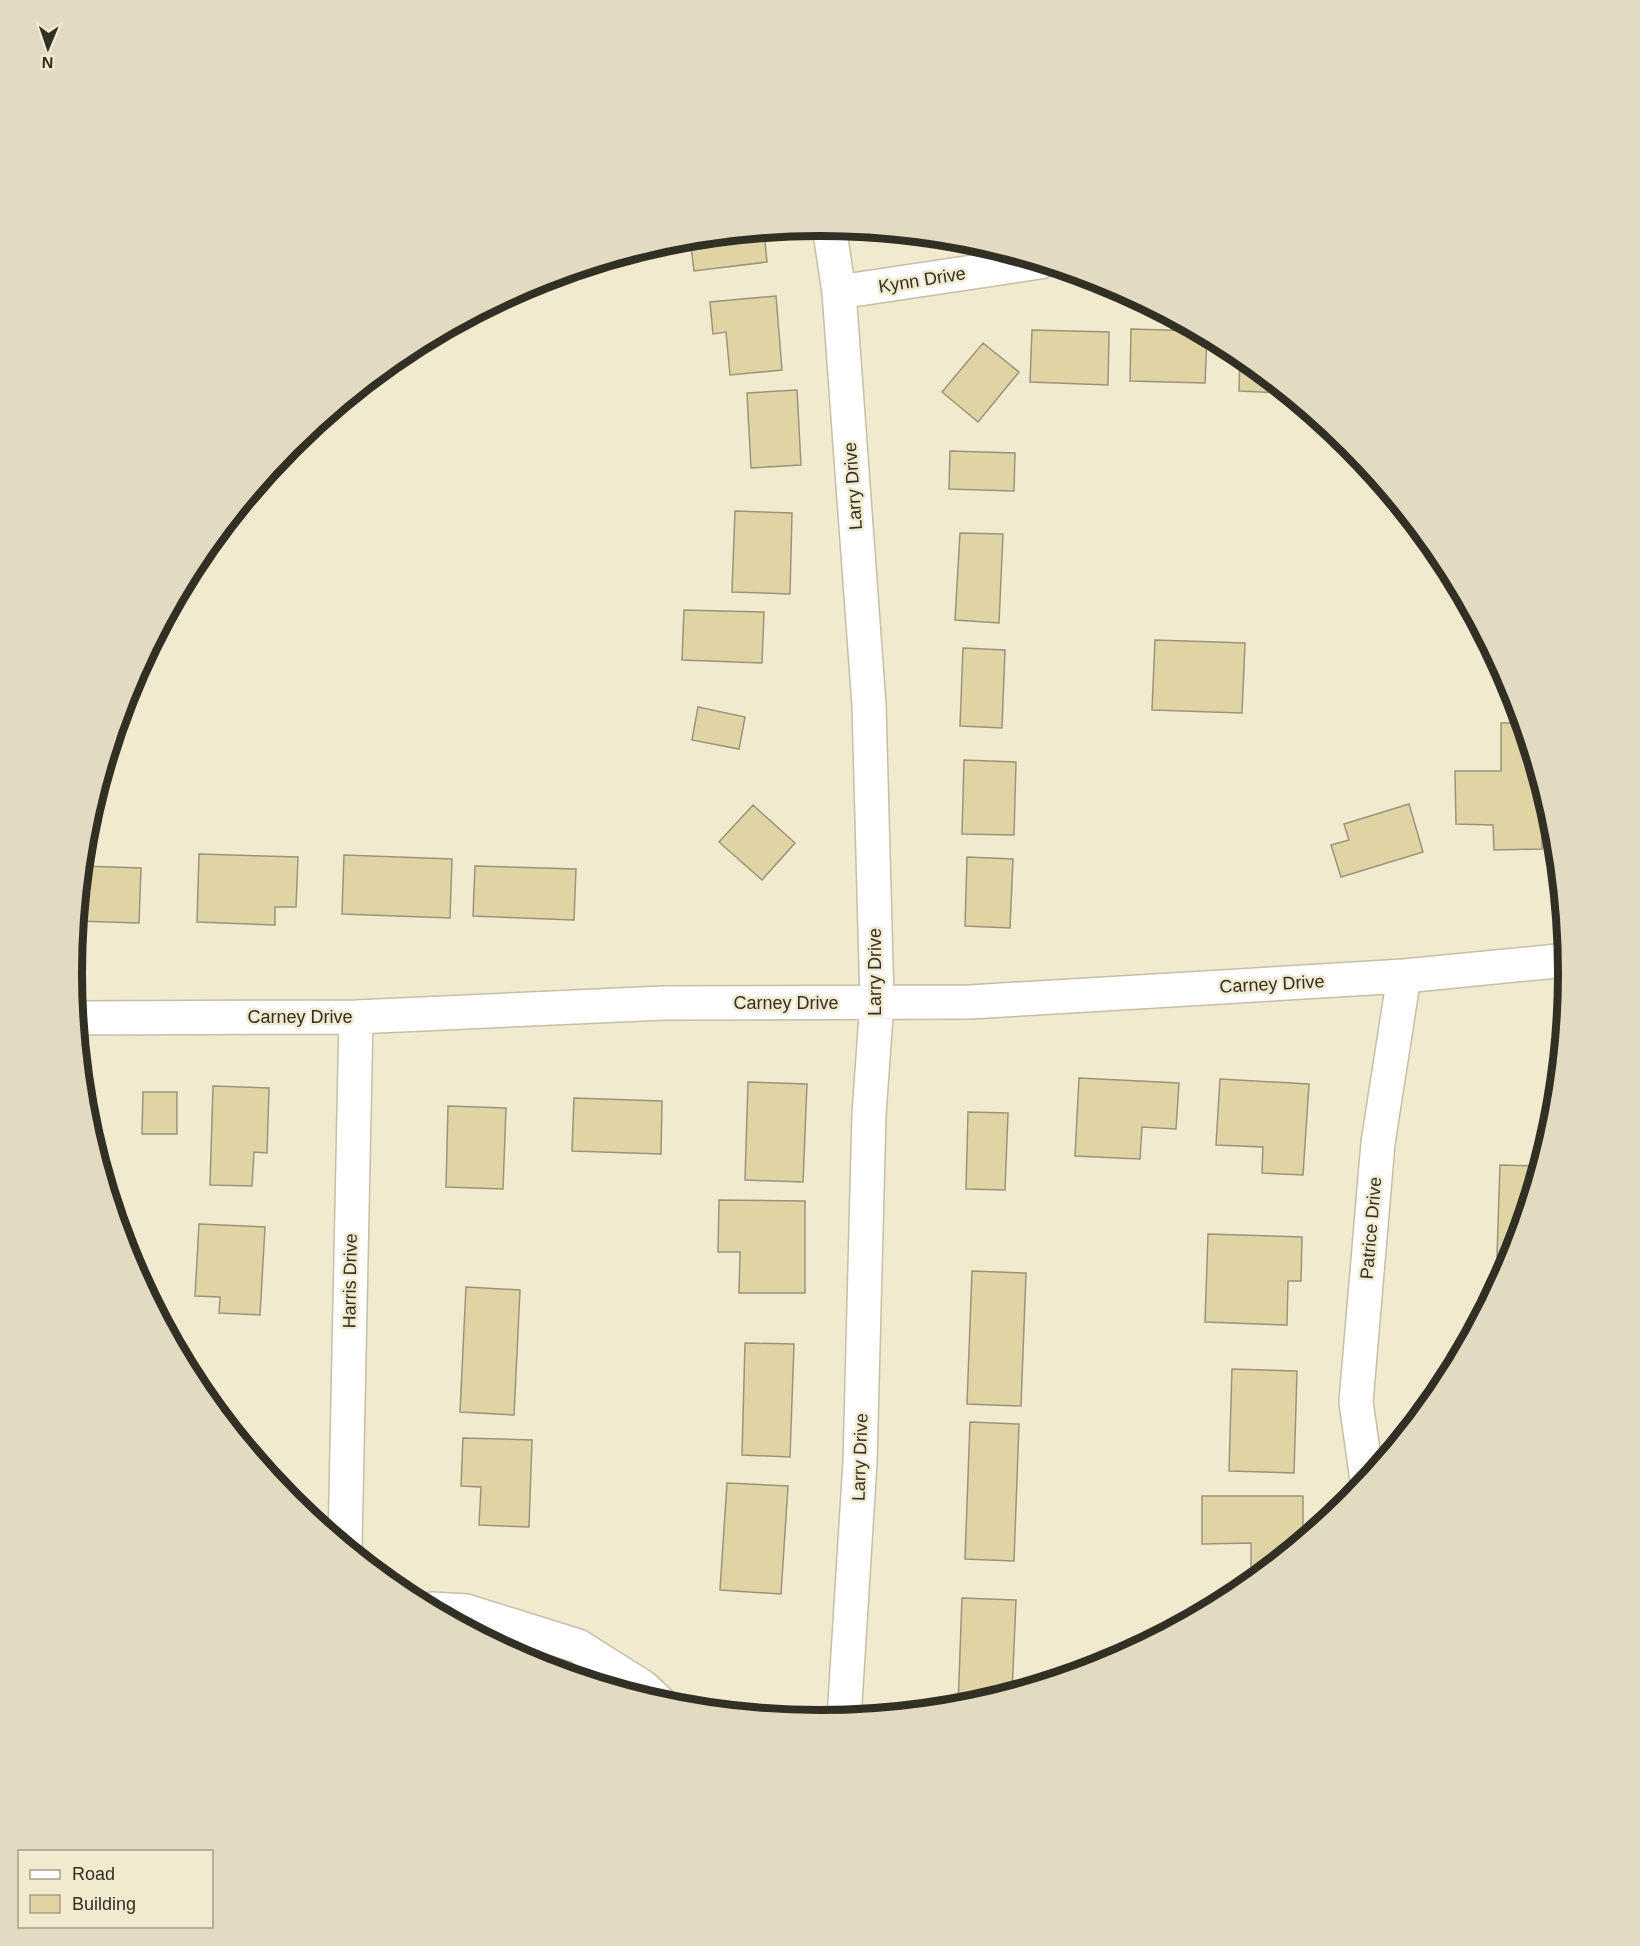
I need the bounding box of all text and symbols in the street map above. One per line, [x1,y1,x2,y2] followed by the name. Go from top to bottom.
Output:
[18,18,78,78] north arrow
[41,54,54,71] text: N
[877,263,967,297] street label: Kynn Drive
[840,441,866,531] street label: Larry Drive
[865,928,885,1016] street label: Larry Drive
[1219,971,1325,997] street label: Carney Drive
[733,993,839,1013] street label: Carney Drive
[247,1007,353,1027] street label: Carney Drive
[1357,1176,1385,1280] street label: Patrice Drive
[339,1233,361,1329] street label: Harris Drive
[848,1413,872,1501] street label: Larry Drive
[18,1850,213,1928] legend
[72,1864,115,1884] text: Road
[72,1894,136,1914] text: Building

